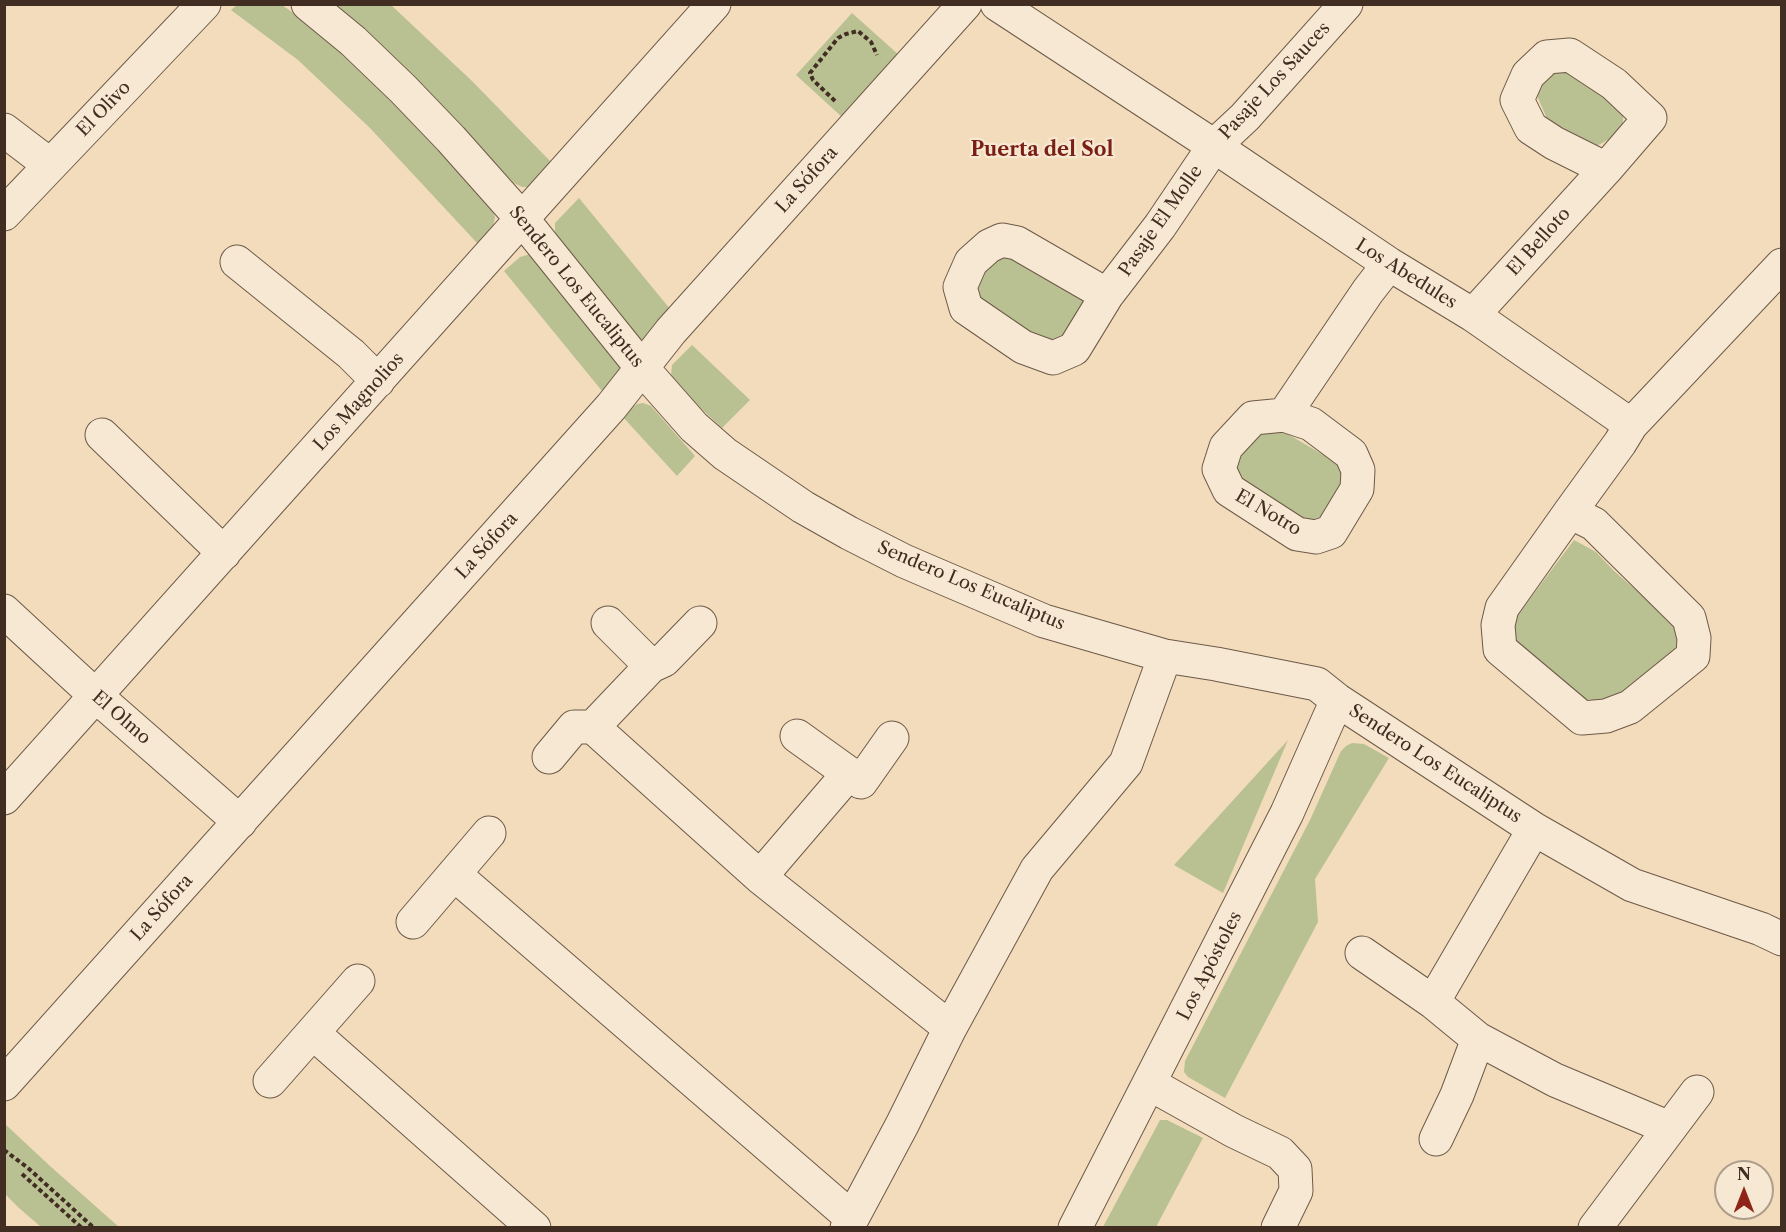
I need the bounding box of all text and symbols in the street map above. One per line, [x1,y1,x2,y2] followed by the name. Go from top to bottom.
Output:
[1215,18,1335,144] street label: Pasaje Los Sauces
[73,77,135,141] street label: El Olivo
[970,138,1114,162] district label: Puerta del Sol
[772,142,842,218] street label: La Sófora
[1115,161,1207,281] street label: Pasaje El Molle
[504,202,648,372] street label: Sendero Los Eucaliptus
[1503,203,1575,281] street label: El Belloto
[1351,234,1461,314] street label: Los Abedules
[309,349,409,455] street label: Los Magnolios
[1231,485,1305,541] street label: El Notro
[452,508,522,584] street label: La Sófora
[874,537,1068,635] street label: Sendero Los Eucaliptus
[87,687,155,749] street label: El Olmo
[1345,700,1525,828] street label: Sendero Los Eucaliptus
[127,870,197,946] street label: La Sófora
[1173,908,1247,1024] street label: Los Apóstoles
[1714,1160,1774,1220] north arrow
[1737,1164,1751,1184] text: N

